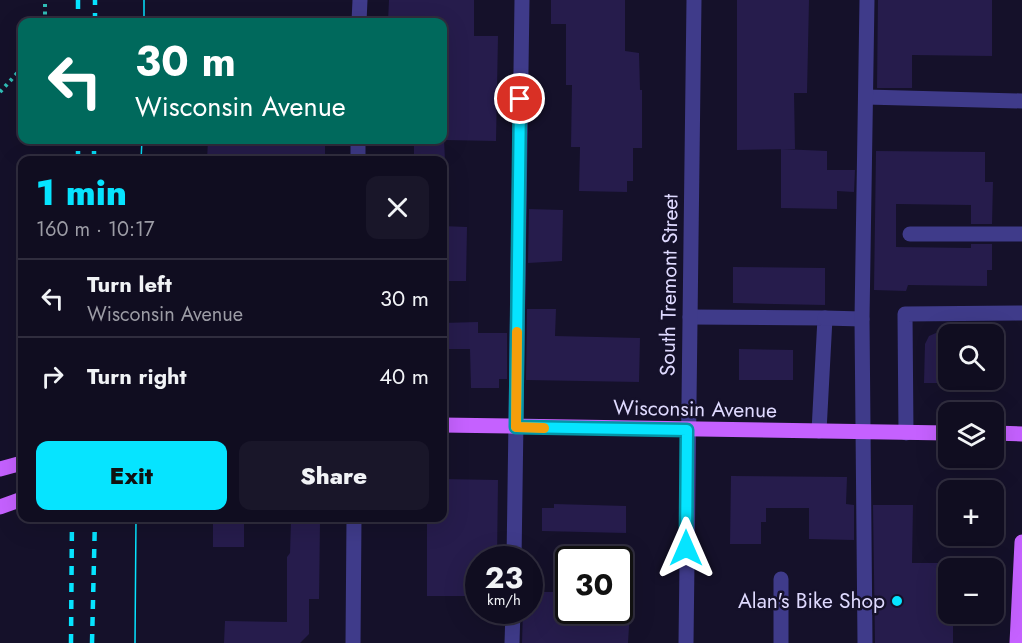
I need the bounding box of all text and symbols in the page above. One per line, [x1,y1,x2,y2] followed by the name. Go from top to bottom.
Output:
[135,31,236,92] text: 30 m
[36,42,114,120] icon: left
[494,73,545,124] pin
[503,82,536,115] icon: arrive
[135,87,346,126] text: Wisconsin Avenue
[36,166,127,218] text: 1 min
[366,176,429,239] button: close
[652,194,686,376] street label: South Tremont Street
[36,215,155,244] text: 160 m · 10:17
[87,268,172,300] text: Turn left
[36,282,69,315] icon: left
[380,282,429,314] text: 30 m
[87,300,243,329] text: Wisconsin Avenue
[938,324,1004,624] map controls
[938,324,1004,390] button: search
[36,360,69,393] icon: right
[87,360,187,392] text: Turn right
[379,360,429,392] text: 40 m
[613,393,777,425] street label: Wisconsin Avenue
[938,402,1004,468] button: layers
[36,441,227,510] button: Exit
[239,441,429,510] button: Share
[938,480,1004,546] button: +
[654,516,718,580] position arrow
[555,546,633,624] speed limit sign: 30
[485,556,523,599] text: 23
[938,558,1004,624] button: −
[738,586,885,616] place label: Alan's Bike Shop
[487,589,521,611] text: km/h
[890,594,904,608] marker: Alan's Bike Shop

